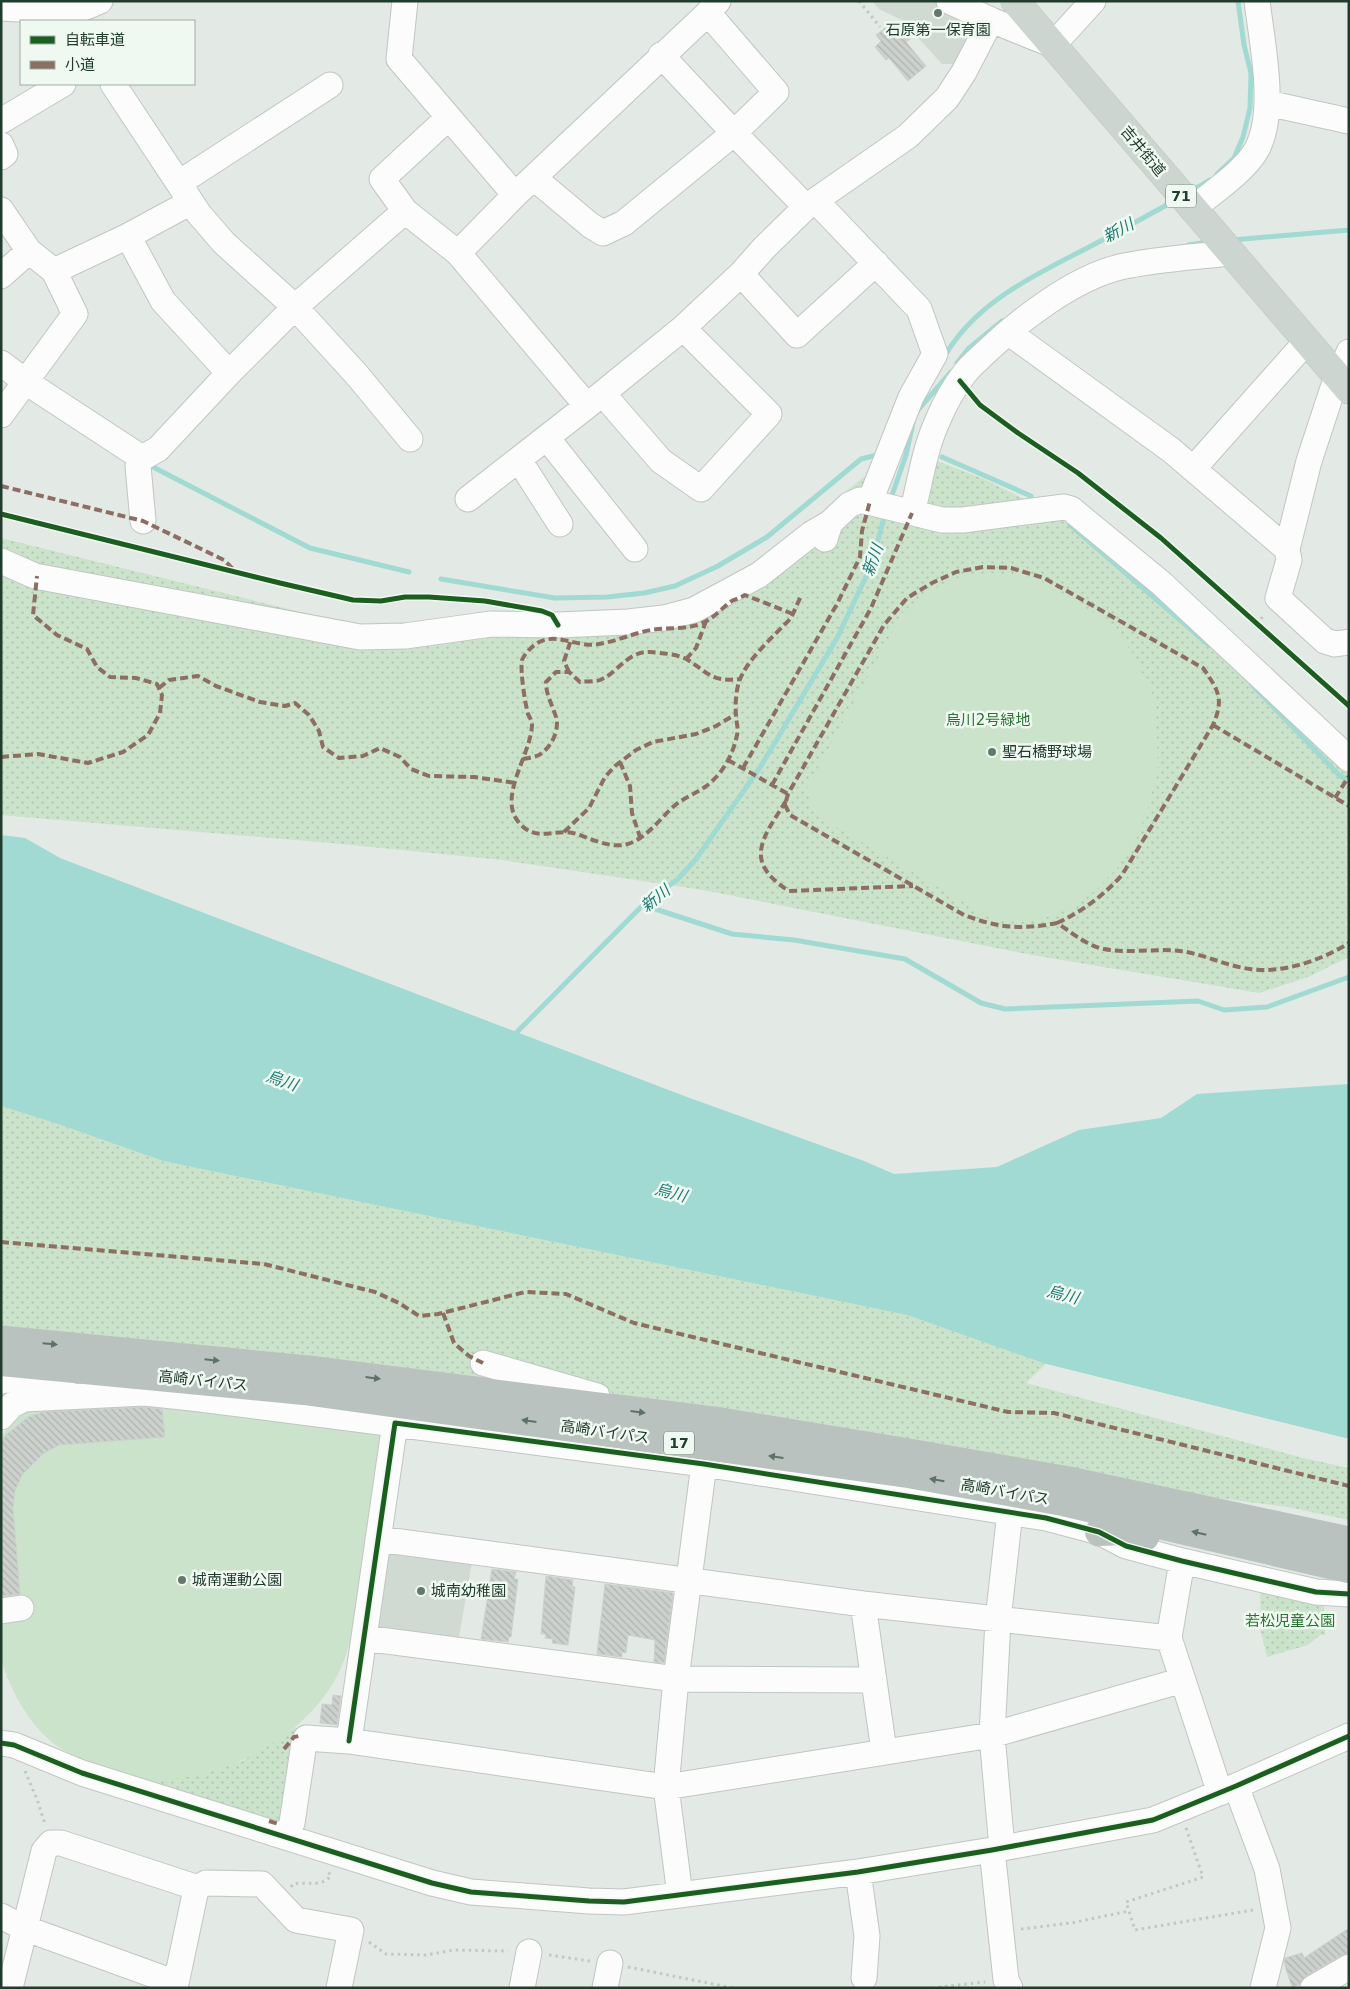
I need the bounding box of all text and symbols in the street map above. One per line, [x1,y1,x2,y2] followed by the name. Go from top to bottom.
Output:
[932,7,944,19] marker: 石原第一保育園
[20,20,195,85] legend
[885,21,991,39] place label: 石原第一保育園
[65,31,125,49] text: 自転車道
[65,56,95,74] text: 小道
[1117,122,1169,180] street label: 吉井街道
[1166,185,1196,208] road number: 71
[1100,214,1139,246] water label: 新川
[858,540,888,578] water label: 新川
[946,711,1030,729] park label: 烏川2号緑地
[1002,743,1092,761] place label: 聖石橋野球場
[986,746,998,758] marker: 聖石橋野球場
[637,880,675,916] water label: 新川
[264,1066,302,1095] water label: 烏川
[653,1179,691,1206] water label: 烏川
[1045,1281,1083,1308] water label: 烏川
[42,1340,58,1348] one-way arrow
[204,1356,220,1364] one-way arrow
[157,1367,249,1395] street label: 高崎バイパス
[365,1374,381,1382] one-way arrow
[631,1408,647,1416] one-way arrow
[521,1417,537,1425] one-way arrow
[559,1417,651,1447] street label: 高崎バイパス
[664,1432,694,1455] road number: 17
[768,1453,784,1461] one-way arrow
[929,1475,945,1483] one-way arrow
[959,1475,1051,1509] street label: 高崎バイパス
[1192,1529,1207,1537] one-way arrow
[192,1571,282,1589] place label: 城南運動公園
[176,1574,188,1586] marker: 城南運動公園
[431,1582,506,1600] place label: 城南幼稚園
[415,1585,427,1597] marker: 城南幼稚園
[1245,1612,1335,1630] park label: 若松児童公園

